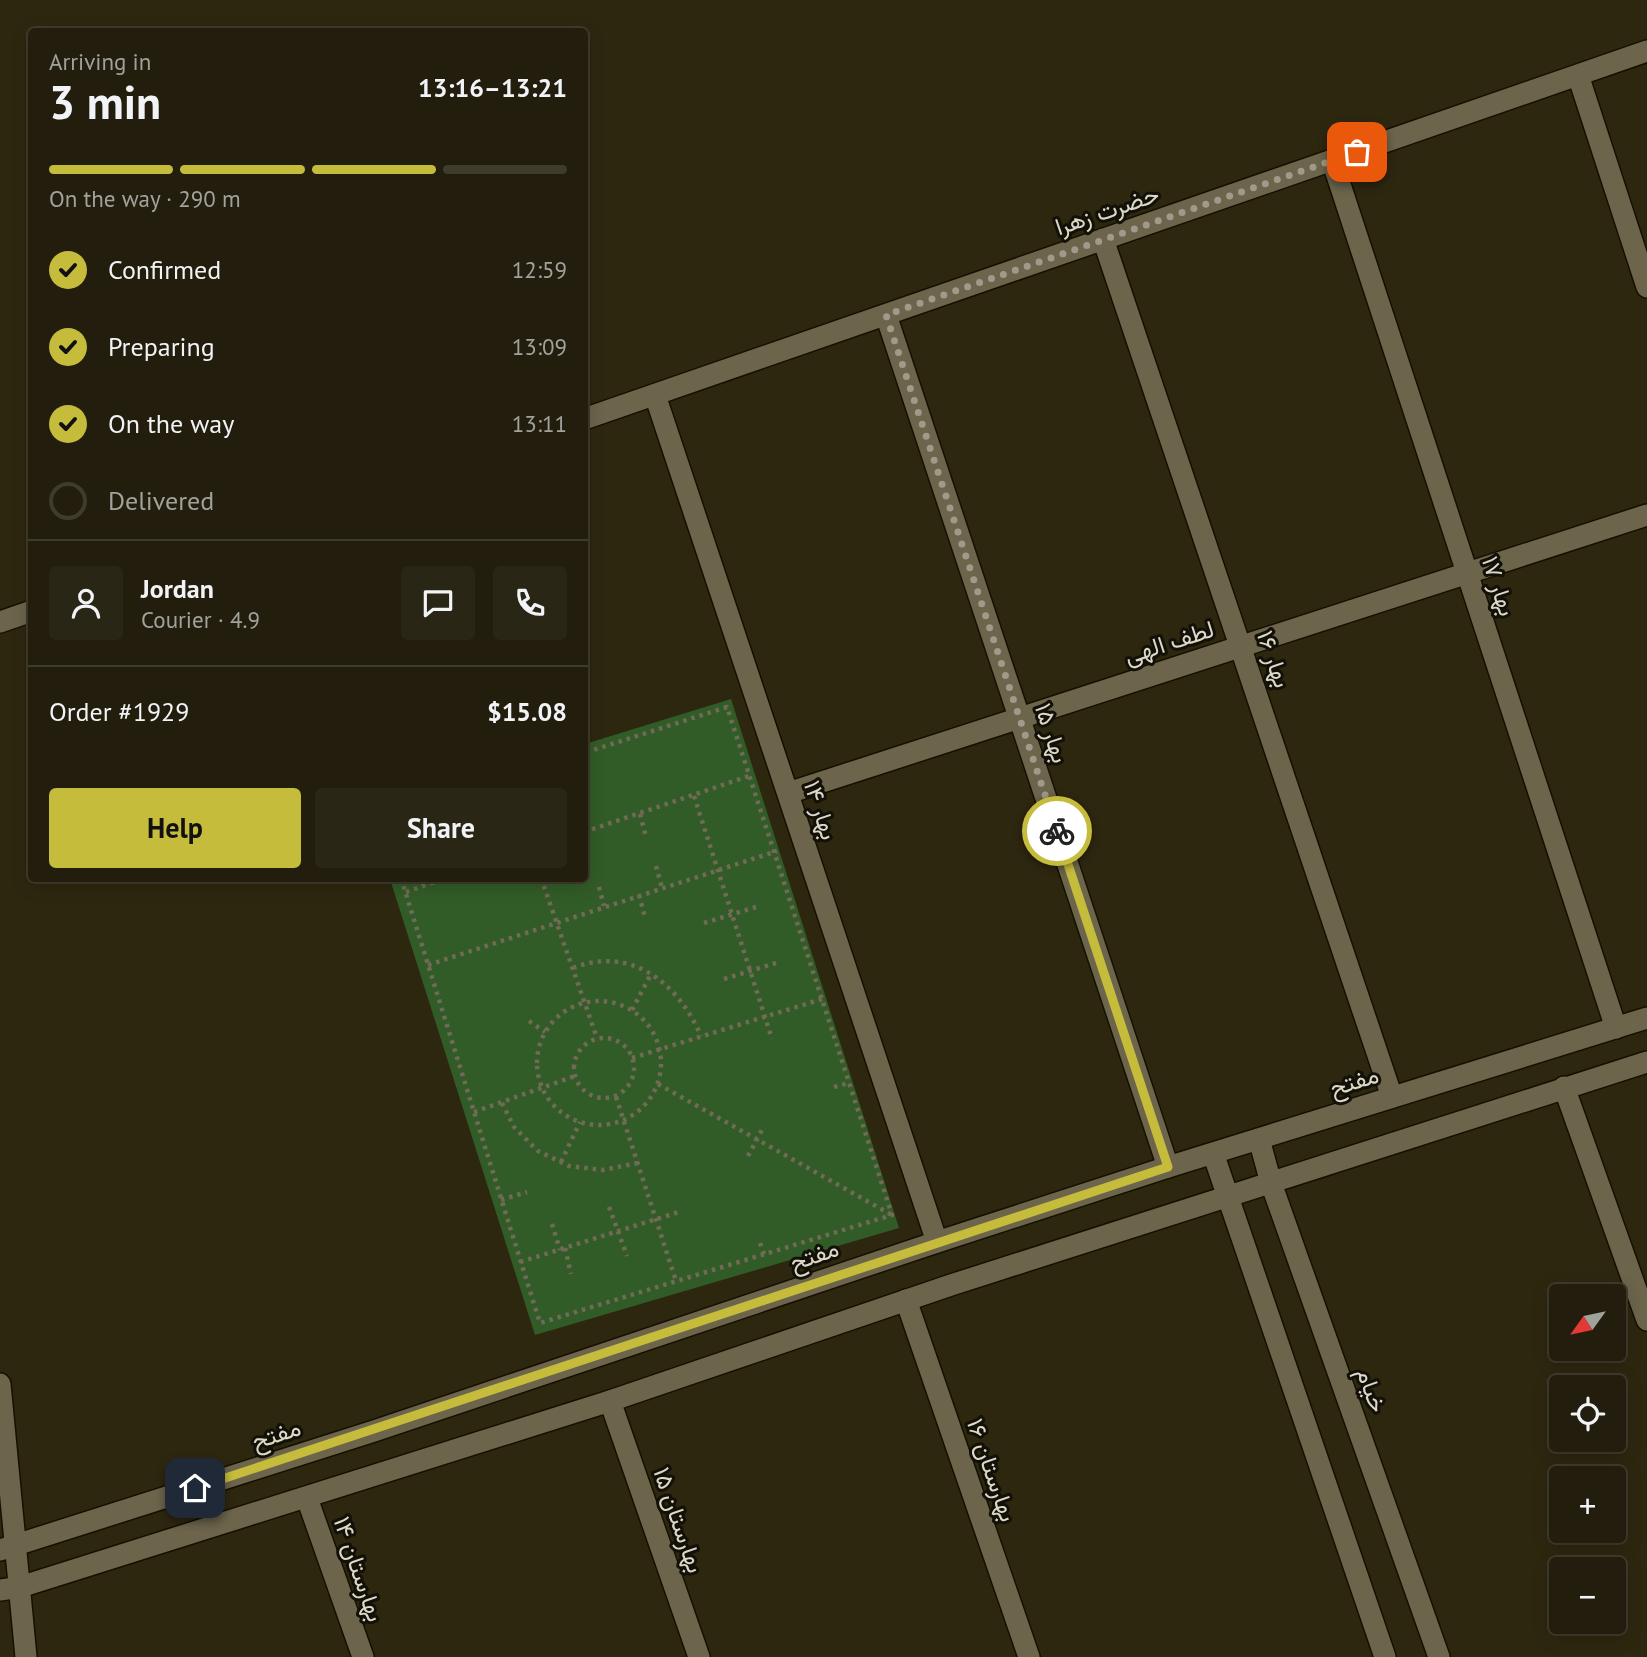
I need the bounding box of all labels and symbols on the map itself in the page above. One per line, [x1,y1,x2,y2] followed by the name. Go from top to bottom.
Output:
[1327,122,1387,182] pin
[1051,178,1163,242] street label: حضرت زهرا
[1475,552,1523,620] street label: بهار ۱۷
[1120,613,1218,671] street label: لطف الهی
[1250,626,1298,692] street label: بهار ۱۶
[1028,699,1076,767] street label: بهار ۱۵
[797,776,845,844] street label: بهار ۱۴
[1022,796,1092,866] courier
[1326,1059,1383,1105] street label: مفتح
[785,1232,843,1280] street label: مفتح
[1549,1284,1626,1362] north arrow
[1349,1363,1394,1417] street label: خیام
[248,1412,305,1458] street label: مفتح
[960,1414,1024,1526] street label: بهارستان ۱۶
[165,1458,225,1518] pin
[646,1463,712,1577] street label: بهارستان ۱۵
[327,1512,391,1626] street label: بهارستان ۱۴

